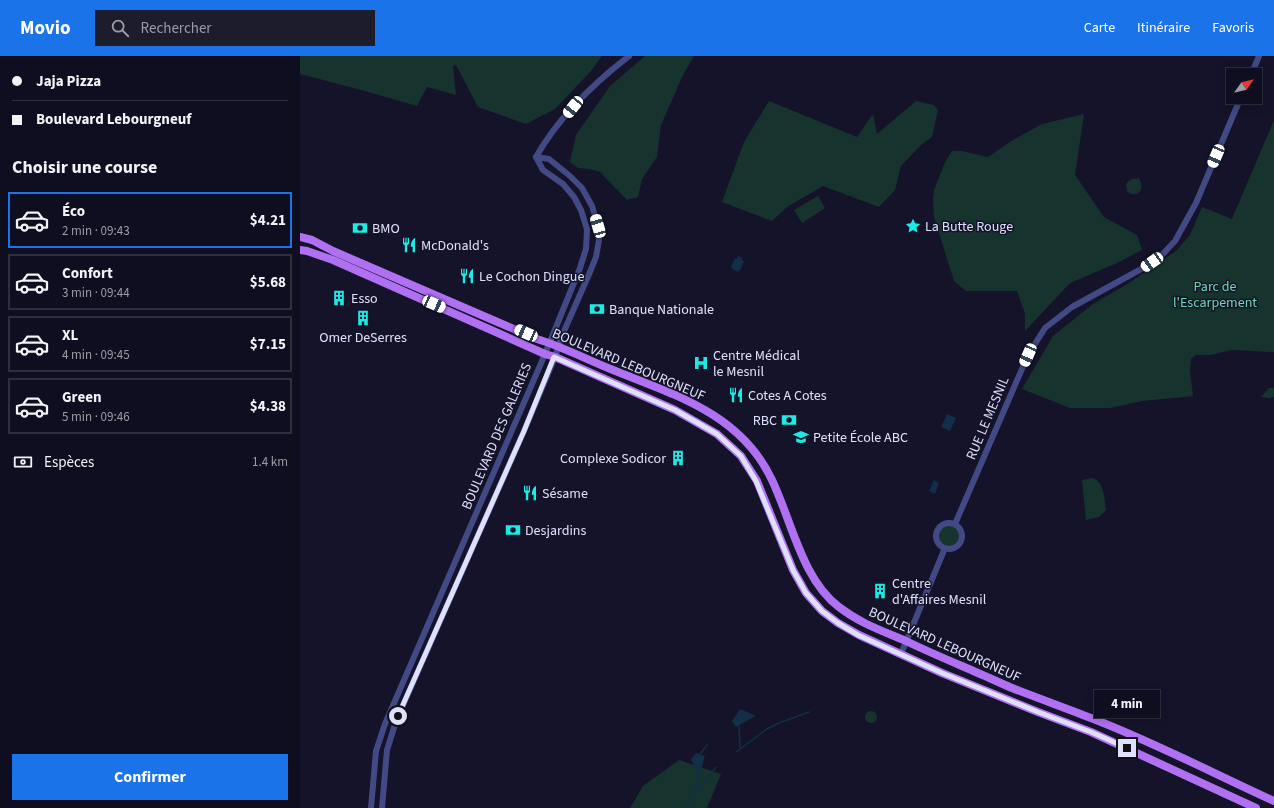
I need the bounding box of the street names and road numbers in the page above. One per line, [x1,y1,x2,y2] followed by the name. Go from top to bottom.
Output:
[549,324,708,406] street label: BOULEVARD LEBOURGNEUF
[457,360,537,513] street label: BOULEVARD DES GALERIES
[961,373,1015,463] street label: RUE LE MESNIL
[865,602,1024,688] street label: BOULEVARD LEBOURGNEUF

